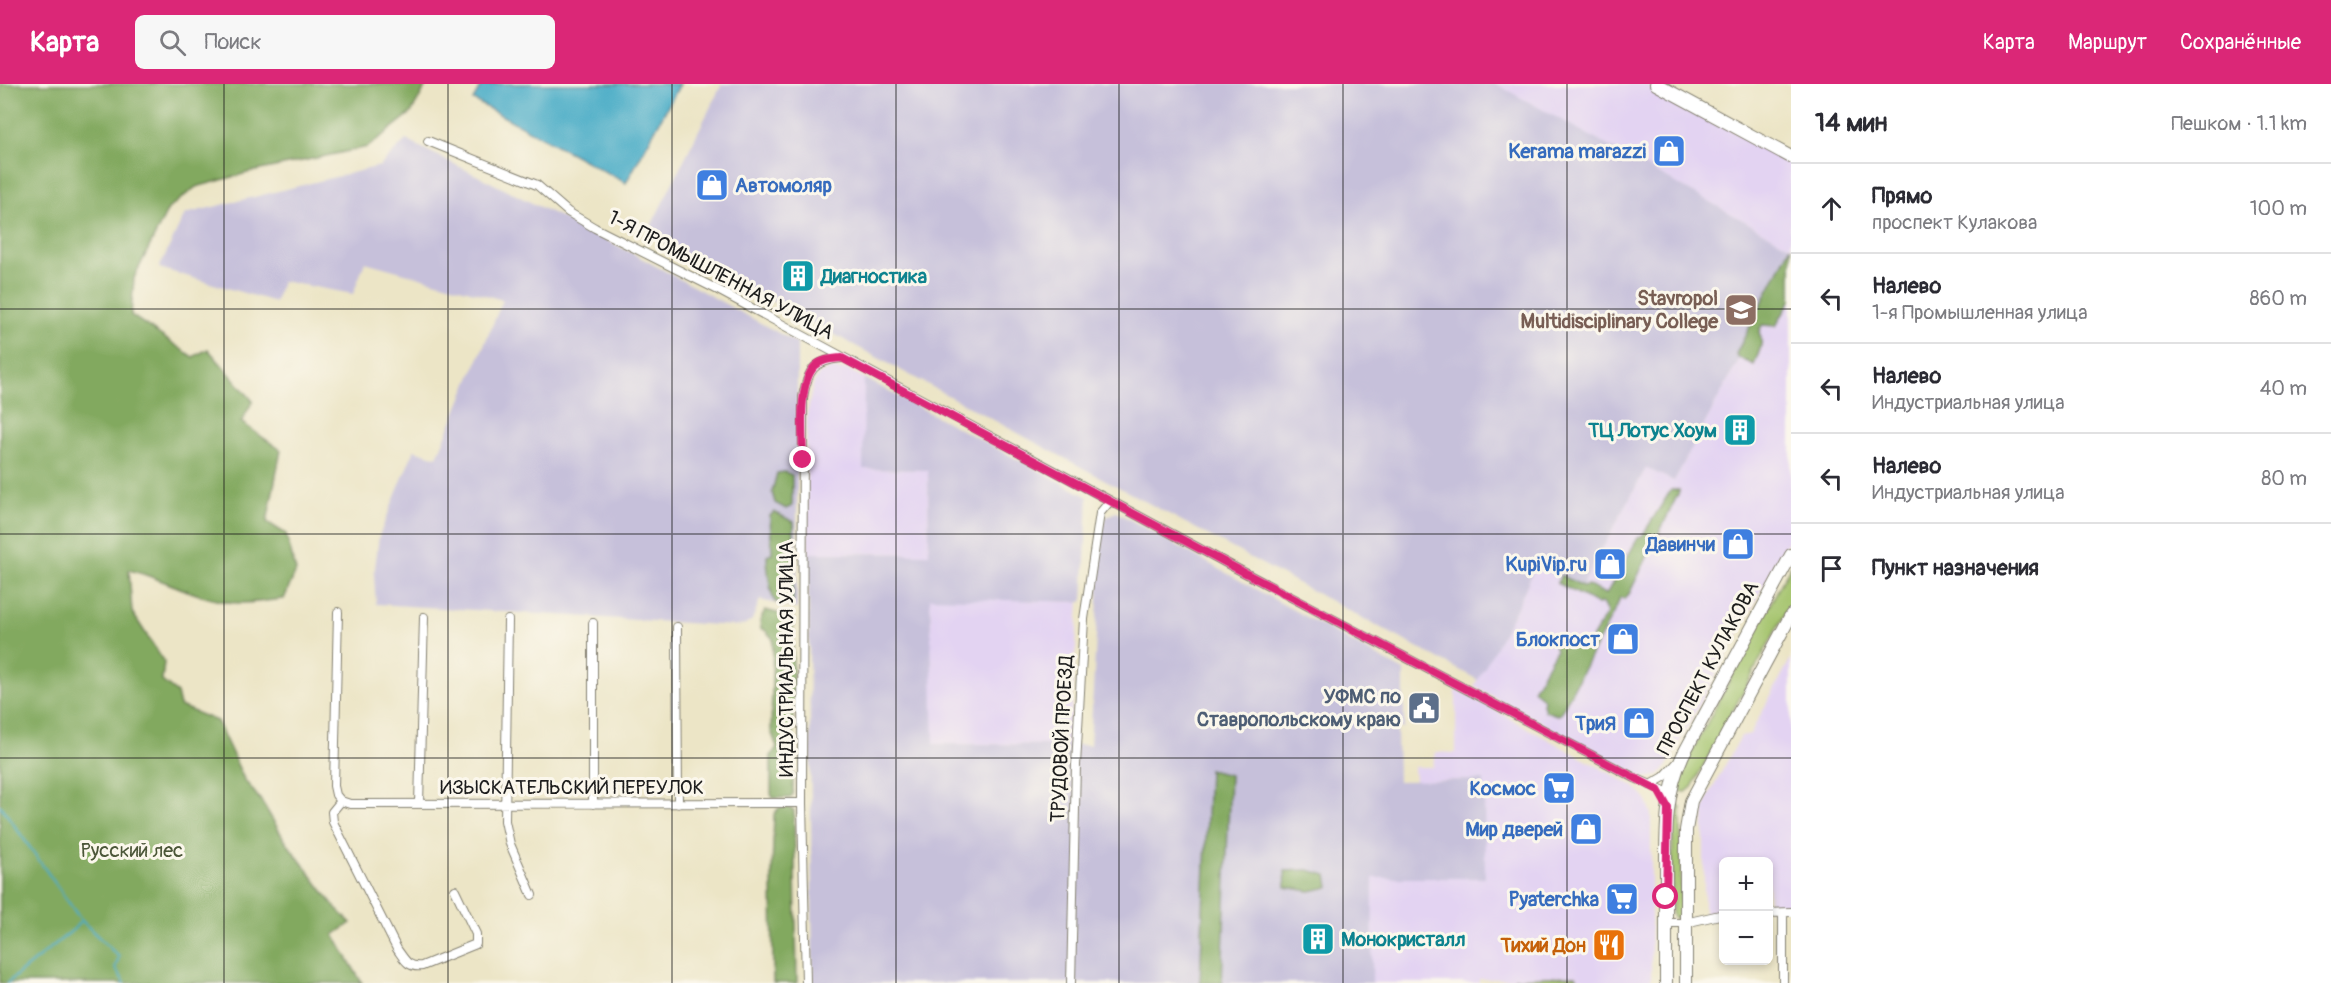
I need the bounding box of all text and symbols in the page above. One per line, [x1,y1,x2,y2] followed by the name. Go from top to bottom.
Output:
[135,15,555,69] search box
[30,25,99,60] text: Карта
[156,26,189,59] icon: search
[204,28,262,56] text: Поиск
[1983,29,2035,56] text: Карта
[2068,29,2147,56] text: Маршрут
[2180,29,2301,56] text: Сохранённые
[1815,107,1888,139] text: 14 мин
[2171,111,2307,136] text: Пешком · 1.1 km
[1651,133,1687,169] shop icon: Kerama marazzi
[1508,139,1646,164] place label: Kerama marazzi
[694,167,730,203] shop icon: Автомоляр
[735,173,832,198] place label: Автомоляр
[1872,182,1932,210] text: Прямо
[1815,192,1848,225] icon: ahead
[2250,196,2307,221] text: 100 m
[604,205,838,345] street label: 1-Я ПРОМЫШЛЕННАЯ УЛИЦА
[1872,210,2037,235] text: проспект Кулакова
[780,258,816,294] building icon: Диагностика
[820,264,927,289] place label: Диагностика
[1872,272,1941,300] text: Налево
[1815,282,1848,315] icon: left
[1521,286,1719,334] place label: Stavropol Multidisciplinary College
[2250,286,2307,311] text: 860 m
[1723,292,1759,328] school or university icon: Stavropol Multidisciplinary College
[1872,300,2088,325] text: 1-я Промышленная улица
[1872,362,1941,390] text: Налево
[1815,372,1848,405] icon: left
[2260,376,2307,401] text: 40 m
[1872,390,2064,415] text: Индустриальная улица
[1722,412,1758,448] building icon: ТЦ Лотус Хоум
[1587,418,1717,443] place label: ТЦ Лотус Хоум
[789,446,815,472] route end
[1872,452,1941,480] text: Налево
[1815,462,1848,495] icon: left
[2261,466,2307,491] text: 80 m
[1872,480,2064,505] text: Индустриальная улица
[1720,526,1756,562] shop icon: Давинчи
[1645,532,1715,557] place label: Давинчи
[774,541,799,777] street label: ИНДУСТРИАЛЬНАЯ УЛИЦА
[1592,546,1628,582] shop icon: KupiVip.ru
[1505,552,1587,577] place label: KupiVip.ru
[1815,552,1848,585] icon: arrive
[1872,554,2039,582] text: Пункт назначения
[1652,577,1764,759] street label: ПРОСПЕКТ КУЛАКОВА
[1605,621,1641,657] shop icon: Блокпост
[1516,627,1601,652] place label: Блокпост
[1045,654,1079,823] street label: ТРУДОВОЙ ПРОЕЗД
[1197,684,1401,732] place label: УФМС по Ставропольскому краю
[1406,690,1442,726] public building icon: УФМС по Ставропольскому краю
[1621,705,1657,741] shop icon: ТриЯ
[1574,711,1616,736] place label: ТриЯ
[1541,770,1577,806] supermarket icon: Космос
[440,775,704,800] street label: ИЗЫСКАТЕЛЬСКИЙ ПЕРЕУЛОК
[1470,776,1536,801] place label: Космос
[1568,811,1604,847] shop icon: Мир дверей
[1465,817,1563,842] place label: Мир дверей
[81,838,183,863] park label: Русский лес
[1719,857,1773,965] map controls
[1719,857,1773,911] button: +
[1604,881,1640,917] supermarket icon: Pyaterchka
[1652,883,1678,909] route start
[1508,887,1599,912] place label: Pyaterchka
[1719,911,1773,965] button: −
[1300,921,1336,957] building icon: Монокристалл
[1341,927,1466,952] place label: Монокристалл
[1591,927,1627,963] restaurant icon: Тихий Дон
[1499,933,1586,958] place label: Тихий Дон

